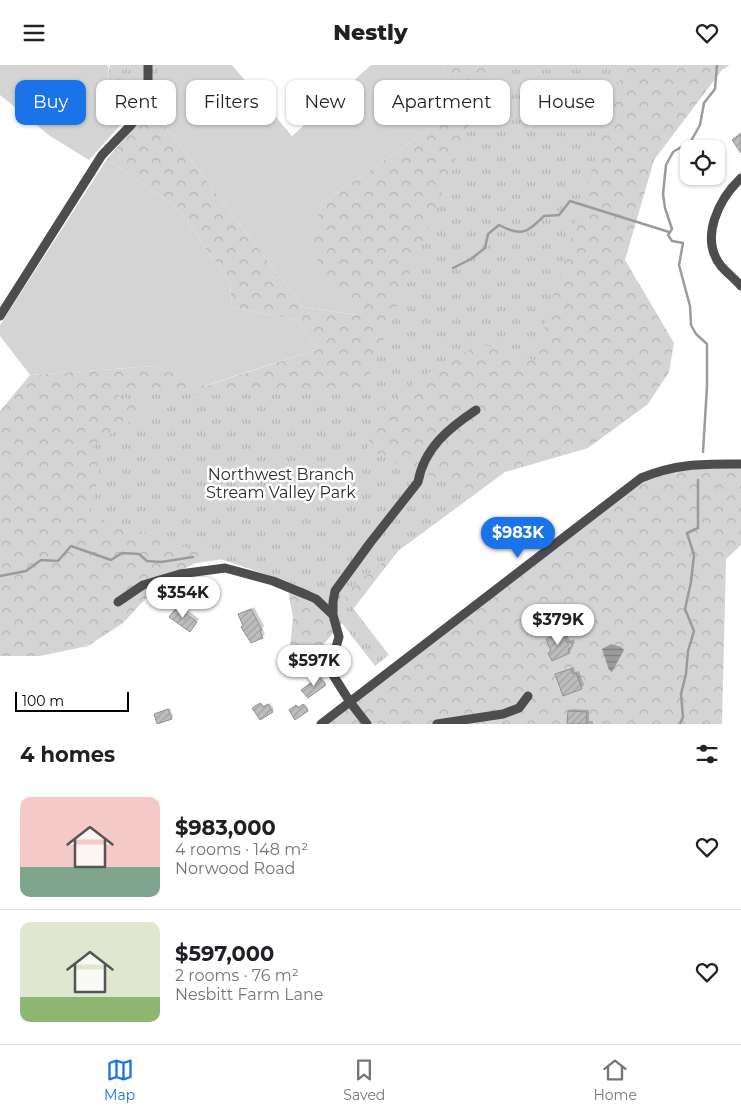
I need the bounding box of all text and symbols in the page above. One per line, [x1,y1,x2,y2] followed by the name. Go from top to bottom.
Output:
[20,19,48,47] icon: menu
[333,19,408,46] text: Nestly
[693,19,721,47] icon: heart
[15,80,86,125] chip: Buy
[96,80,176,125] chip: Rent
[186,80,276,125] chip: Filters
[286,80,364,125] chip: New
[374,80,510,125] chip: Apartment
[520,80,613,125] chip: House
[680,140,725,185] map controls
[680,140,725,185] button: locate
[206,465,356,502] park label: Northwest Branch Stream Valley Park
[483,517,553,559] pin: $983K
[492,523,544,542] text: $983K
[148,577,218,619] pin: $354K
[157,583,209,602] text: $354K
[523,603,593,646] pin: $379K
[532,610,584,629] text: $379K
[279,645,349,687] pin: $597K
[288,651,340,670] text: $597K
[15,689,129,712] scale bar
[22,692,64,710] text: 100 m
[693,740,721,768] icon: filters
[20,742,115,767] text: 4 homes
[175,815,276,840] text: $983,000
[60,817,120,877] icon: home
[693,833,721,861] icon: heart
[175,840,308,859] text: 4 rooms · 148 m²
[175,859,295,878] text: Norwood Road
[175,941,274,966] text: $597,000
[60,942,120,1002] icon: home
[693,958,721,986] icon: heart
[175,966,299,985] text: 2 rooms · 76 m²
[175,985,324,1004] text: Nesbitt Farm Lane
[104,1056,135,1104] tab: Map
[343,1056,385,1104] tab: Saved
[593,1056,637,1104] tab: Home

